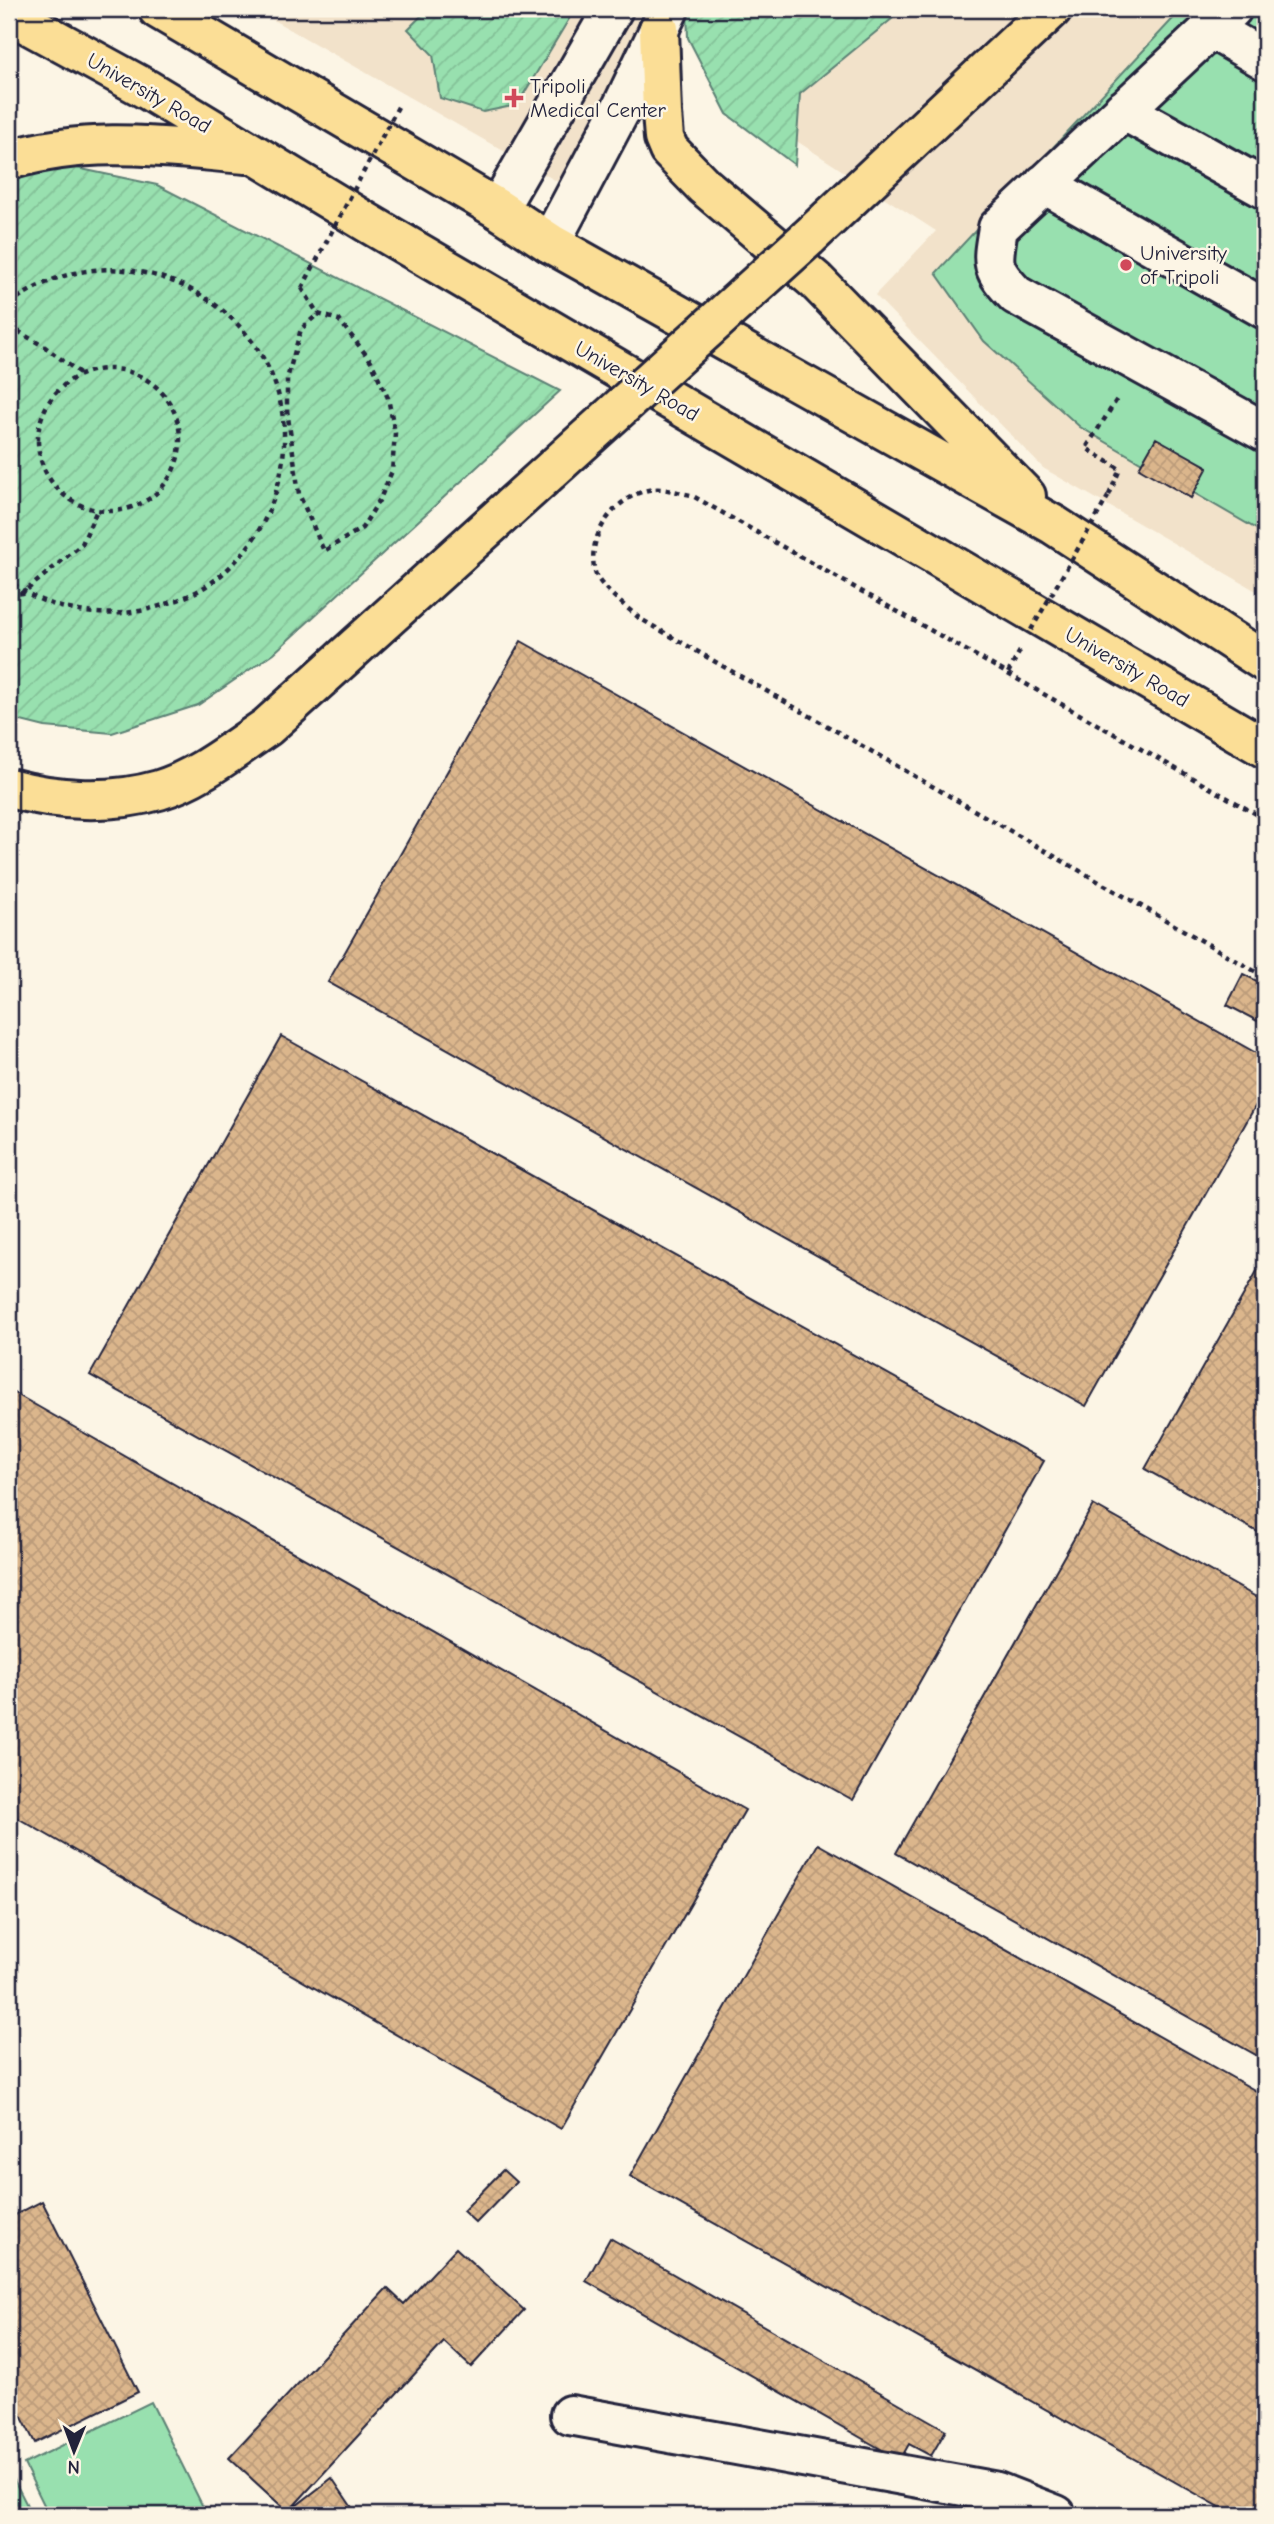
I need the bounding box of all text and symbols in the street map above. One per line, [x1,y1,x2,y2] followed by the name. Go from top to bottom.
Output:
[83,48,215,138] street label: University Road
[530,74,667,122] place label: Tripoli Medical Center
[504,88,524,108] marker: Tripoli Medical Center
[1140,241,1228,289] place label: University of Tripoli
[1118,257,1134,273] marker: University of Tripoli
[571,336,703,426] street label: University Road
[1061,622,1193,712] street label: University Road
[38,2416,108,2486] north arrow
[67,2456,80,2478] text: N

